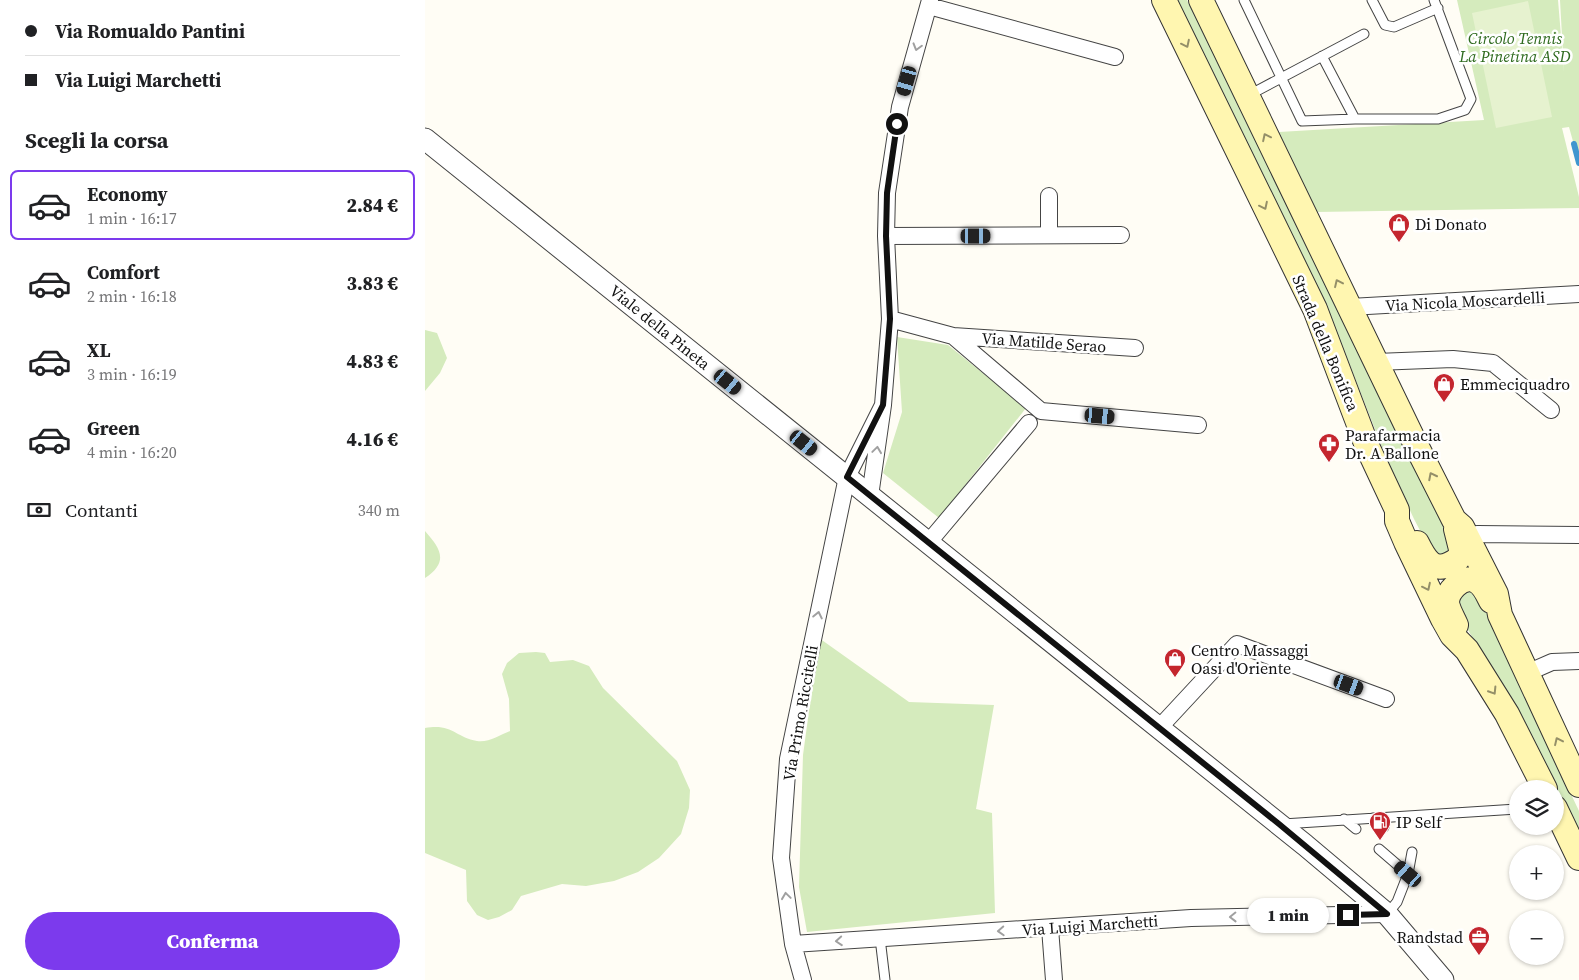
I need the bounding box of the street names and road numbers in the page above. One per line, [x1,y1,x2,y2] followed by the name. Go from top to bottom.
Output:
[1287,271,1365,415] street label: Strada della Bonifica
[605,280,716,375] street label: Viale della Pineta
[1384,286,1546,316] street label: Via Nicola Moscardelli
[981,327,1107,357] street label: Via Matilde Serao
[777,643,823,783] street label: Via Primo Riccitelli
[1021,909,1159,941] street label: Via Luigi Marchetti

